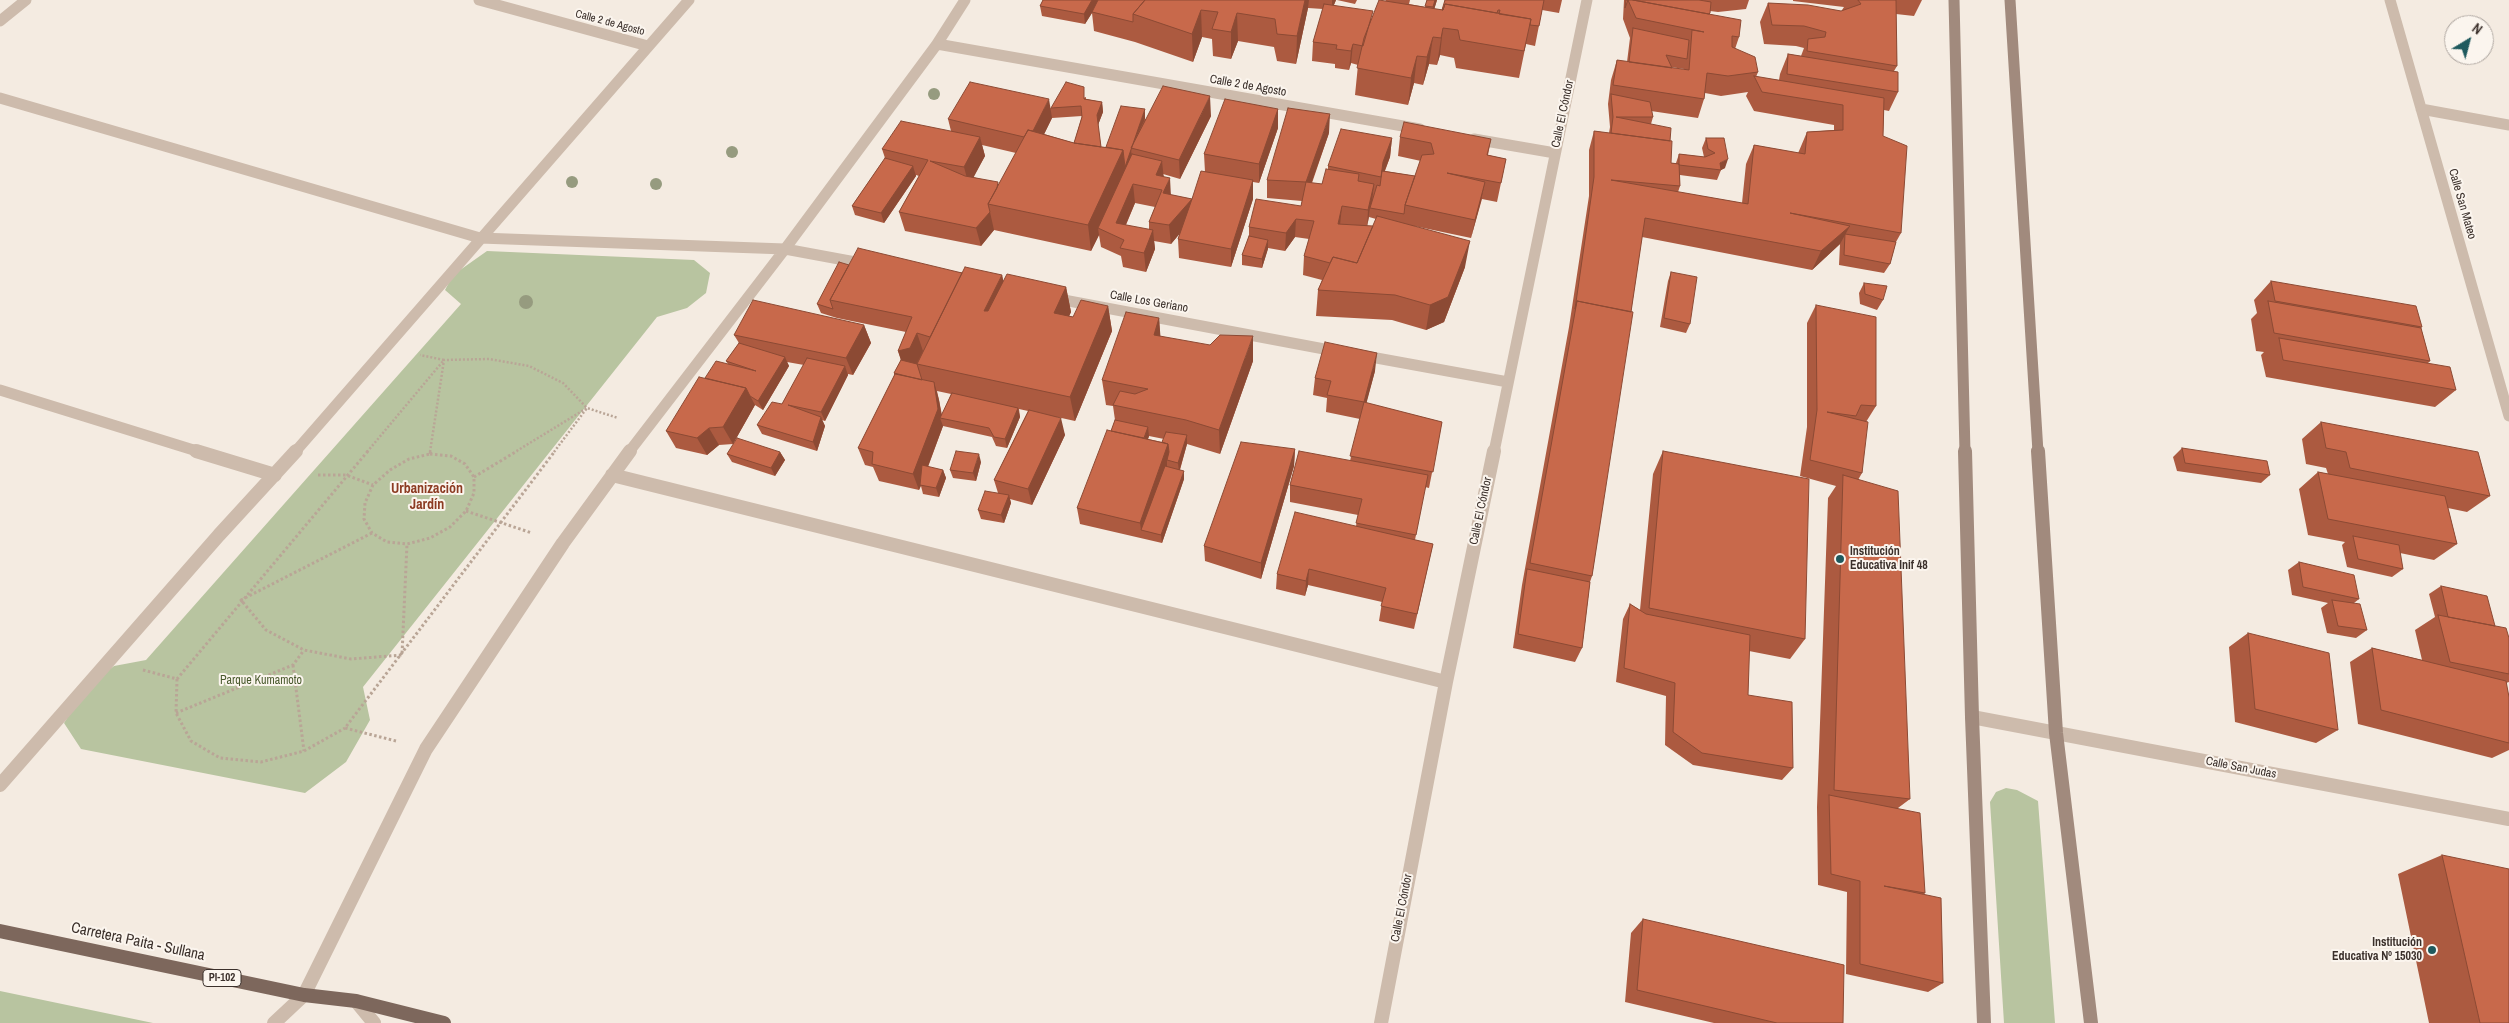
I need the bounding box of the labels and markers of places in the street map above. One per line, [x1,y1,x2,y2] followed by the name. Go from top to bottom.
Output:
[1850,545,1928,573] place label: Institución Educativa Inif 48
[1834,553,1846,565] marker: Institución Educativa Inif 48
[2332,936,2422,964] place label: Institución Educativa Nº 15030
[2426,944,2438,956] marker: Institución Educativa Nº 15030

